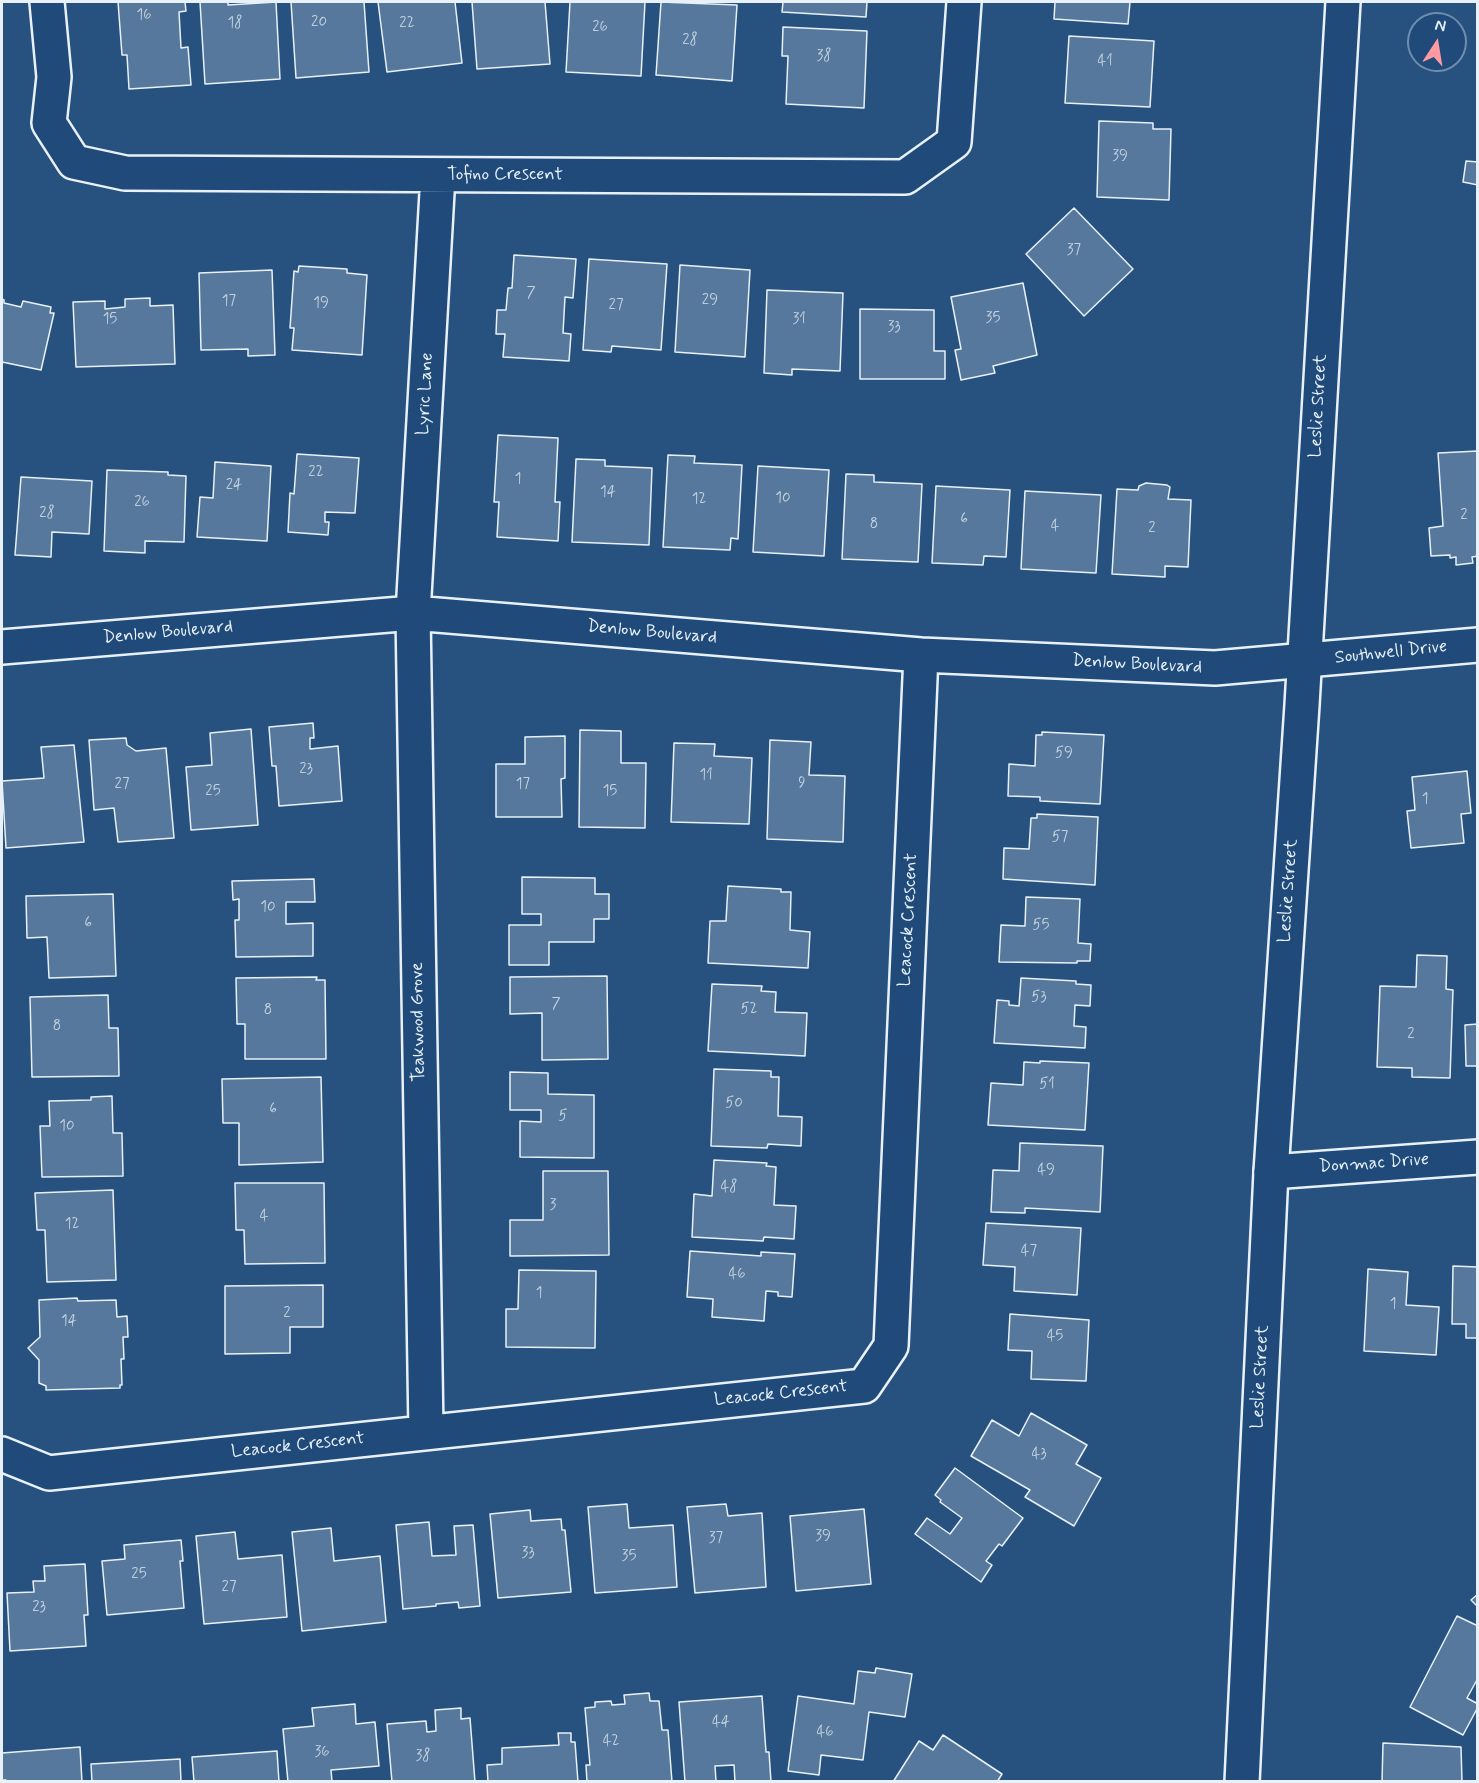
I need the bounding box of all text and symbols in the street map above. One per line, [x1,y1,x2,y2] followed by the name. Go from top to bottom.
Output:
[137,7,151,25] house number: 16
[1407,12,1467,72] north arrow
[311,14,327,32] house number: 20
[1433,14,1448,37] text: N
[228,15,242,33] house number: 18
[399,15,415,33] house number: 22
[592,19,608,37] house number: 26
[682,32,698,50] house number: 28
[817,48,831,66] house number: 38
[1097,53,1113,71] house number: 41
[1112,148,1128,166] house number: 39
[447,164,563,186] street label: Tofino Crescent
[1067,242,1081,260] house number: 37
[526,285,536,303] house number: 7
[702,292,718,310] house number: 29
[222,293,236,311] house number: 17
[313,295,329,313] house number: 19
[609,297,623,315] house number: 27
[986,310,1000,328] house number: 35
[103,311,117,329] house number: 15
[792,311,806,329] house number: 31
[887,319,901,337] house number: 33
[413,352,439,436] street label: Lyric Lane
[1305,354,1333,458] street label: Leslie Street
[308,464,324,482] house number: 22
[515,471,521,489] house number: 1
[226,477,242,495] house number: 24
[600,484,616,502] house number: 14
[775,490,791,508] house number: 10
[692,491,706,509] house number: 12
[134,494,150,512] house number: 26
[39,505,55,523] house number: 28
[1460,507,1468,525] house number: 2
[960,511,968,529] house number: 6
[870,516,878,534] house number: 8
[1051,518,1059,536] house number: 4
[1148,520,1156,538] house number: 2
[102,617,234,649] street label: Denlow Boulevard
[586,617,718,649] street label: Denlow Boulevard
[1334,636,1448,670] street label: Southwell Drive
[1071,651,1203,679] street label: Denlow Boulevard
[1055,745,1073,763] house number: 59
[299,761,313,779] house number: 23
[699,767,713,785] house number: 11
[798,775,806,793] house number: 9
[115,776,129,794] house number: 27
[516,776,530,794] house number: 17
[205,783,221,801] house number: 25
[603,783,617,801] house number: 15
[1422,791,1428,809] house number: 1
[1052,829,1068,847] house number: 57
[1275,838,1303,944] street label: Leslie Street
[895,853,923,987] street label: Leacock Crescent
[260,899,276,917] house number: 10
[84,915,92,933] house number: 6
[1033,917,1049,935] house number: 55
[407,962,431,1082] street label: Teakwood Grove
[1031,989,1047,1007] house number: 53
[551,996,561,1014] house number: 7
[741,1001,757,1019] house number: 52
[264,1002,272,1020] house number: 8
[53,1018,61,1036] house number: 8
[1407,1026,1415,1044] house number: 2
[1039,1076,1055,1094] house number: 51
[725,1095,743,1113] house number: 50
[269,1101,277,1119] house number: 6
[559,1108,567,1126] house number: 5
[59,1118,75,1136] house number: 10
[1318,1149,1430,1179] street label: Donmac Drive
[1037,1162,1055,1180] house number: 49
[721,1179,737,1197] house number: 48
[550,1197,556,1215] house number: 3
[260,1208,268,1226] house number: 4
[65,1216,79,1234] house number: 12
[1021,1243,1037,1261] house number: 47
[728,1266,746,1284] house number: 46
[536,1285,542,1303] house number: 1
[1390,1296,1396,1314] house number: 1
[283,1305,291,1323] house number: 2
[61,1313,77,1331] house number: 14
[1247,1325,1275,1429] street label: Leslie Street
[1047,1328,1063,1346] house number: 45
[713,1376,849,1412] street label: Leacock Crescent
[230,1428,366,1464] street label: Leacock Crescent
[1031,1446,1047,1464] house number: 43
[815,1528,831,1546] house number: 39
[709,1530,723,1548] house number: 37
[521,1545,535,1563] house number: 33
[622,1548,636,1566] house number: 35
[131,1566,147,1584] house number: 25
[222,1579,236,1597] house number: 27
[32,1599,46,1617] house number: 23
[712,1714,730,1732] house number: 44
[816,1724,834,1742] house number: 46
[603,1733,619,1751] house number: 42
[314,1744,330,1762] house number: 36
[416,1748,430,1766] house number: 38

